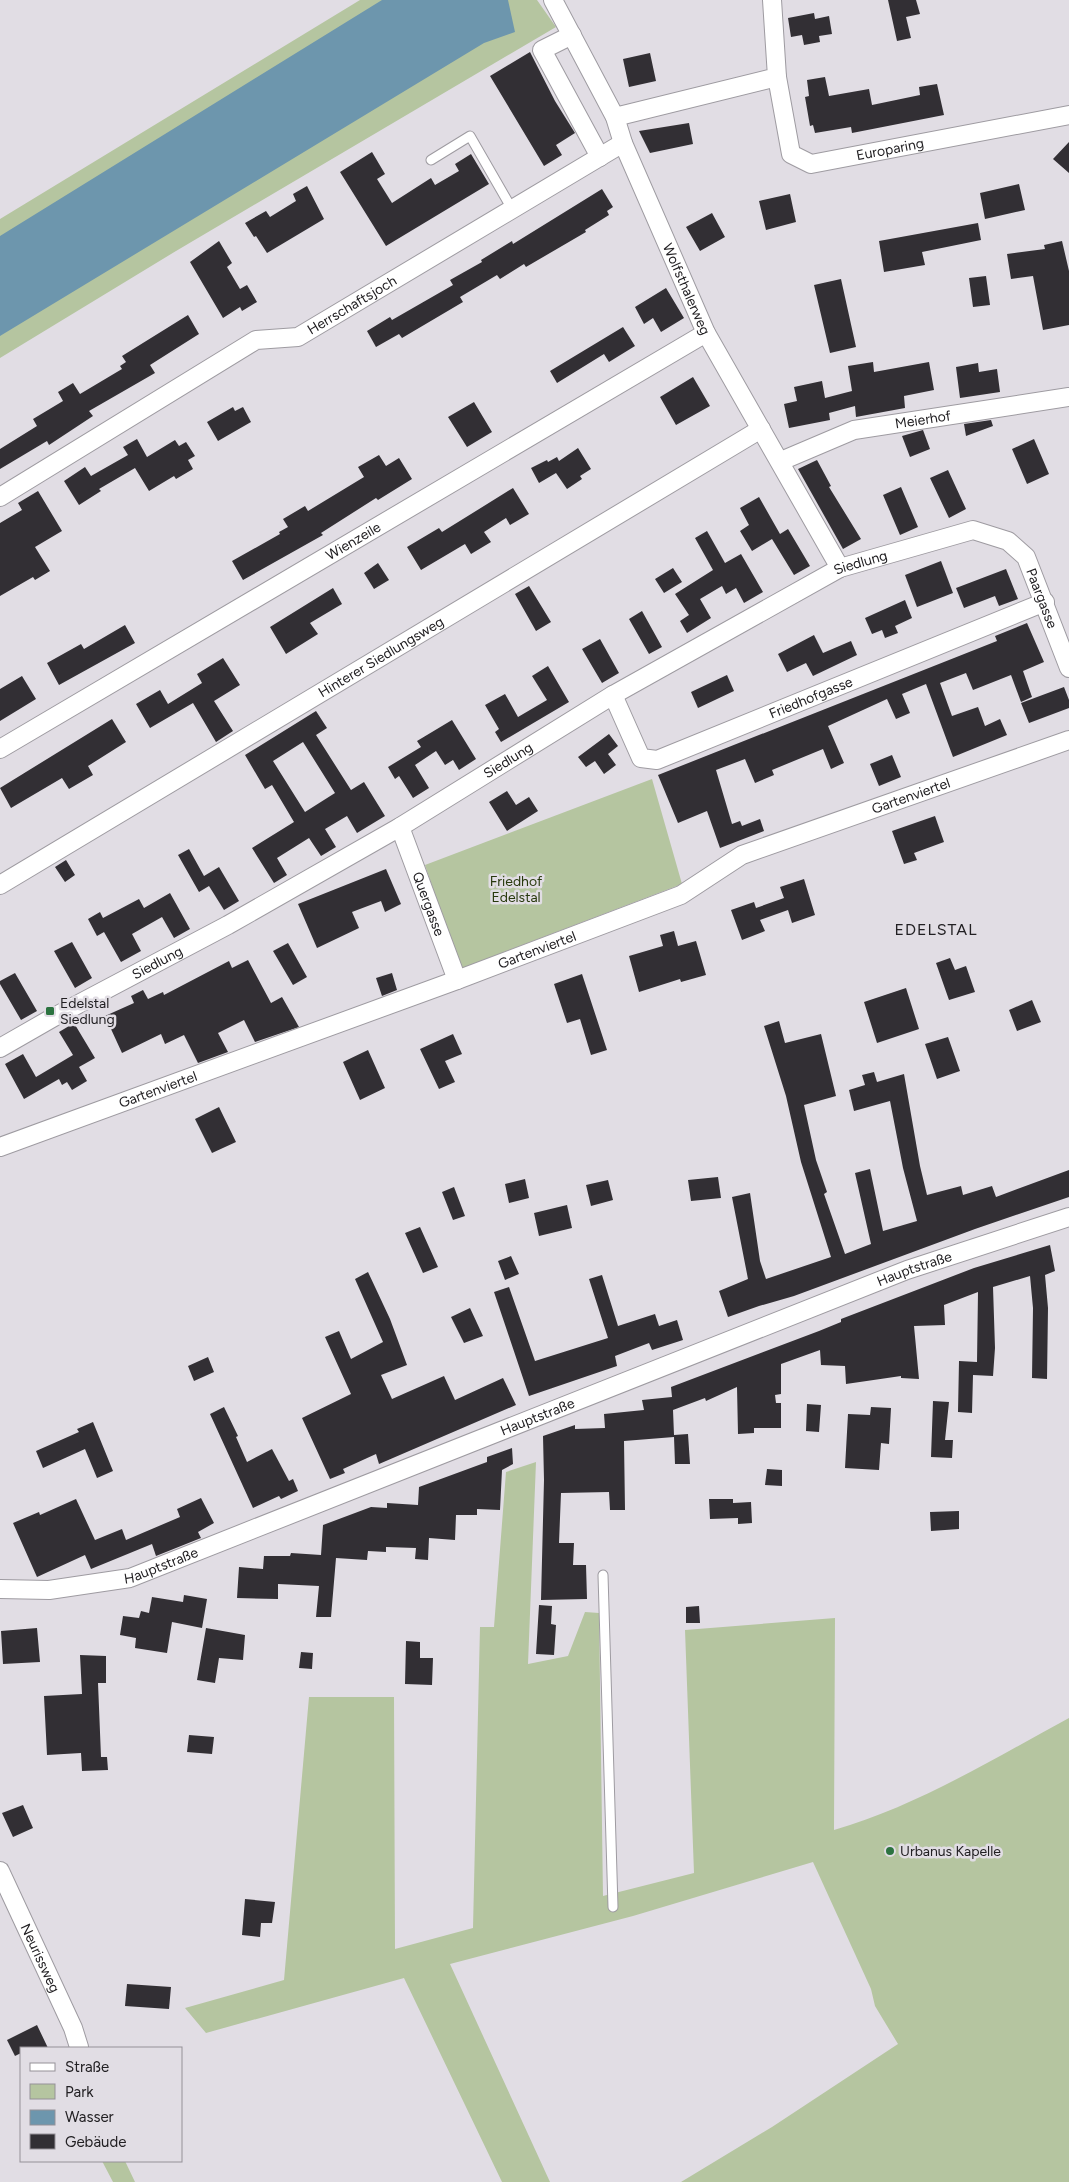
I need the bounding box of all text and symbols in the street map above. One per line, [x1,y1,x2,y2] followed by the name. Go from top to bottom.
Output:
[855,135,925,164] street label: Europaring
[659,241,714,338] street label: Wolfsthalerweg
[304,272,400,339] street label: Herrschaftsjoch
[894,407,953,433] street label: Meierhof
[323,518,384,564] street label: Wienzeile
[831,547,889,579] street label: Siedlung
[1022,566,1061,631] street label: Paargasse
[315,613,447,701] street label: Hinterer Siedlungsweg
[767,673,855,722] street label: Friedhofgasse
[480,739,536,782] street label: Siedlung
[869,774,952,818] street label: Gartenviertel
[408,870,448,939] street label: Quergasse
[490,873,543,906] park label: Friedhof Edelstal
[895,920,978,939] district label: EDELSTAL
[496,928,578,973] street label: Gartenviertel
[129,943,186,983] street label: Siedlung
[60,995,115,1028] place label: Edelstal Siedlung
[44,1005,56,1017] marker: Edelstal Siedlung
[116,1068,199,1112] street label: Gartenviertel
[874,1248,954,1290] street label: Hauptstraße
[498,1395,577,1439] street label: Hauptstraße
[123,1544,201,1588] street label: Hauptstraße
[900,1843,1001,1860] place label: Urbanus Kapelle
[884,1845,896,1857] marker: Urbanus Kapelle
[17,1921,63,1995] street label: Neurissweg
[20,2047,182,2162] legend
[65,2058,109,2076] text: Straße
[65,2083,94,2101] text: Park
[65,2108,114,2126] text: Wasser
[65,2133,126,2151] text: Gebäude

